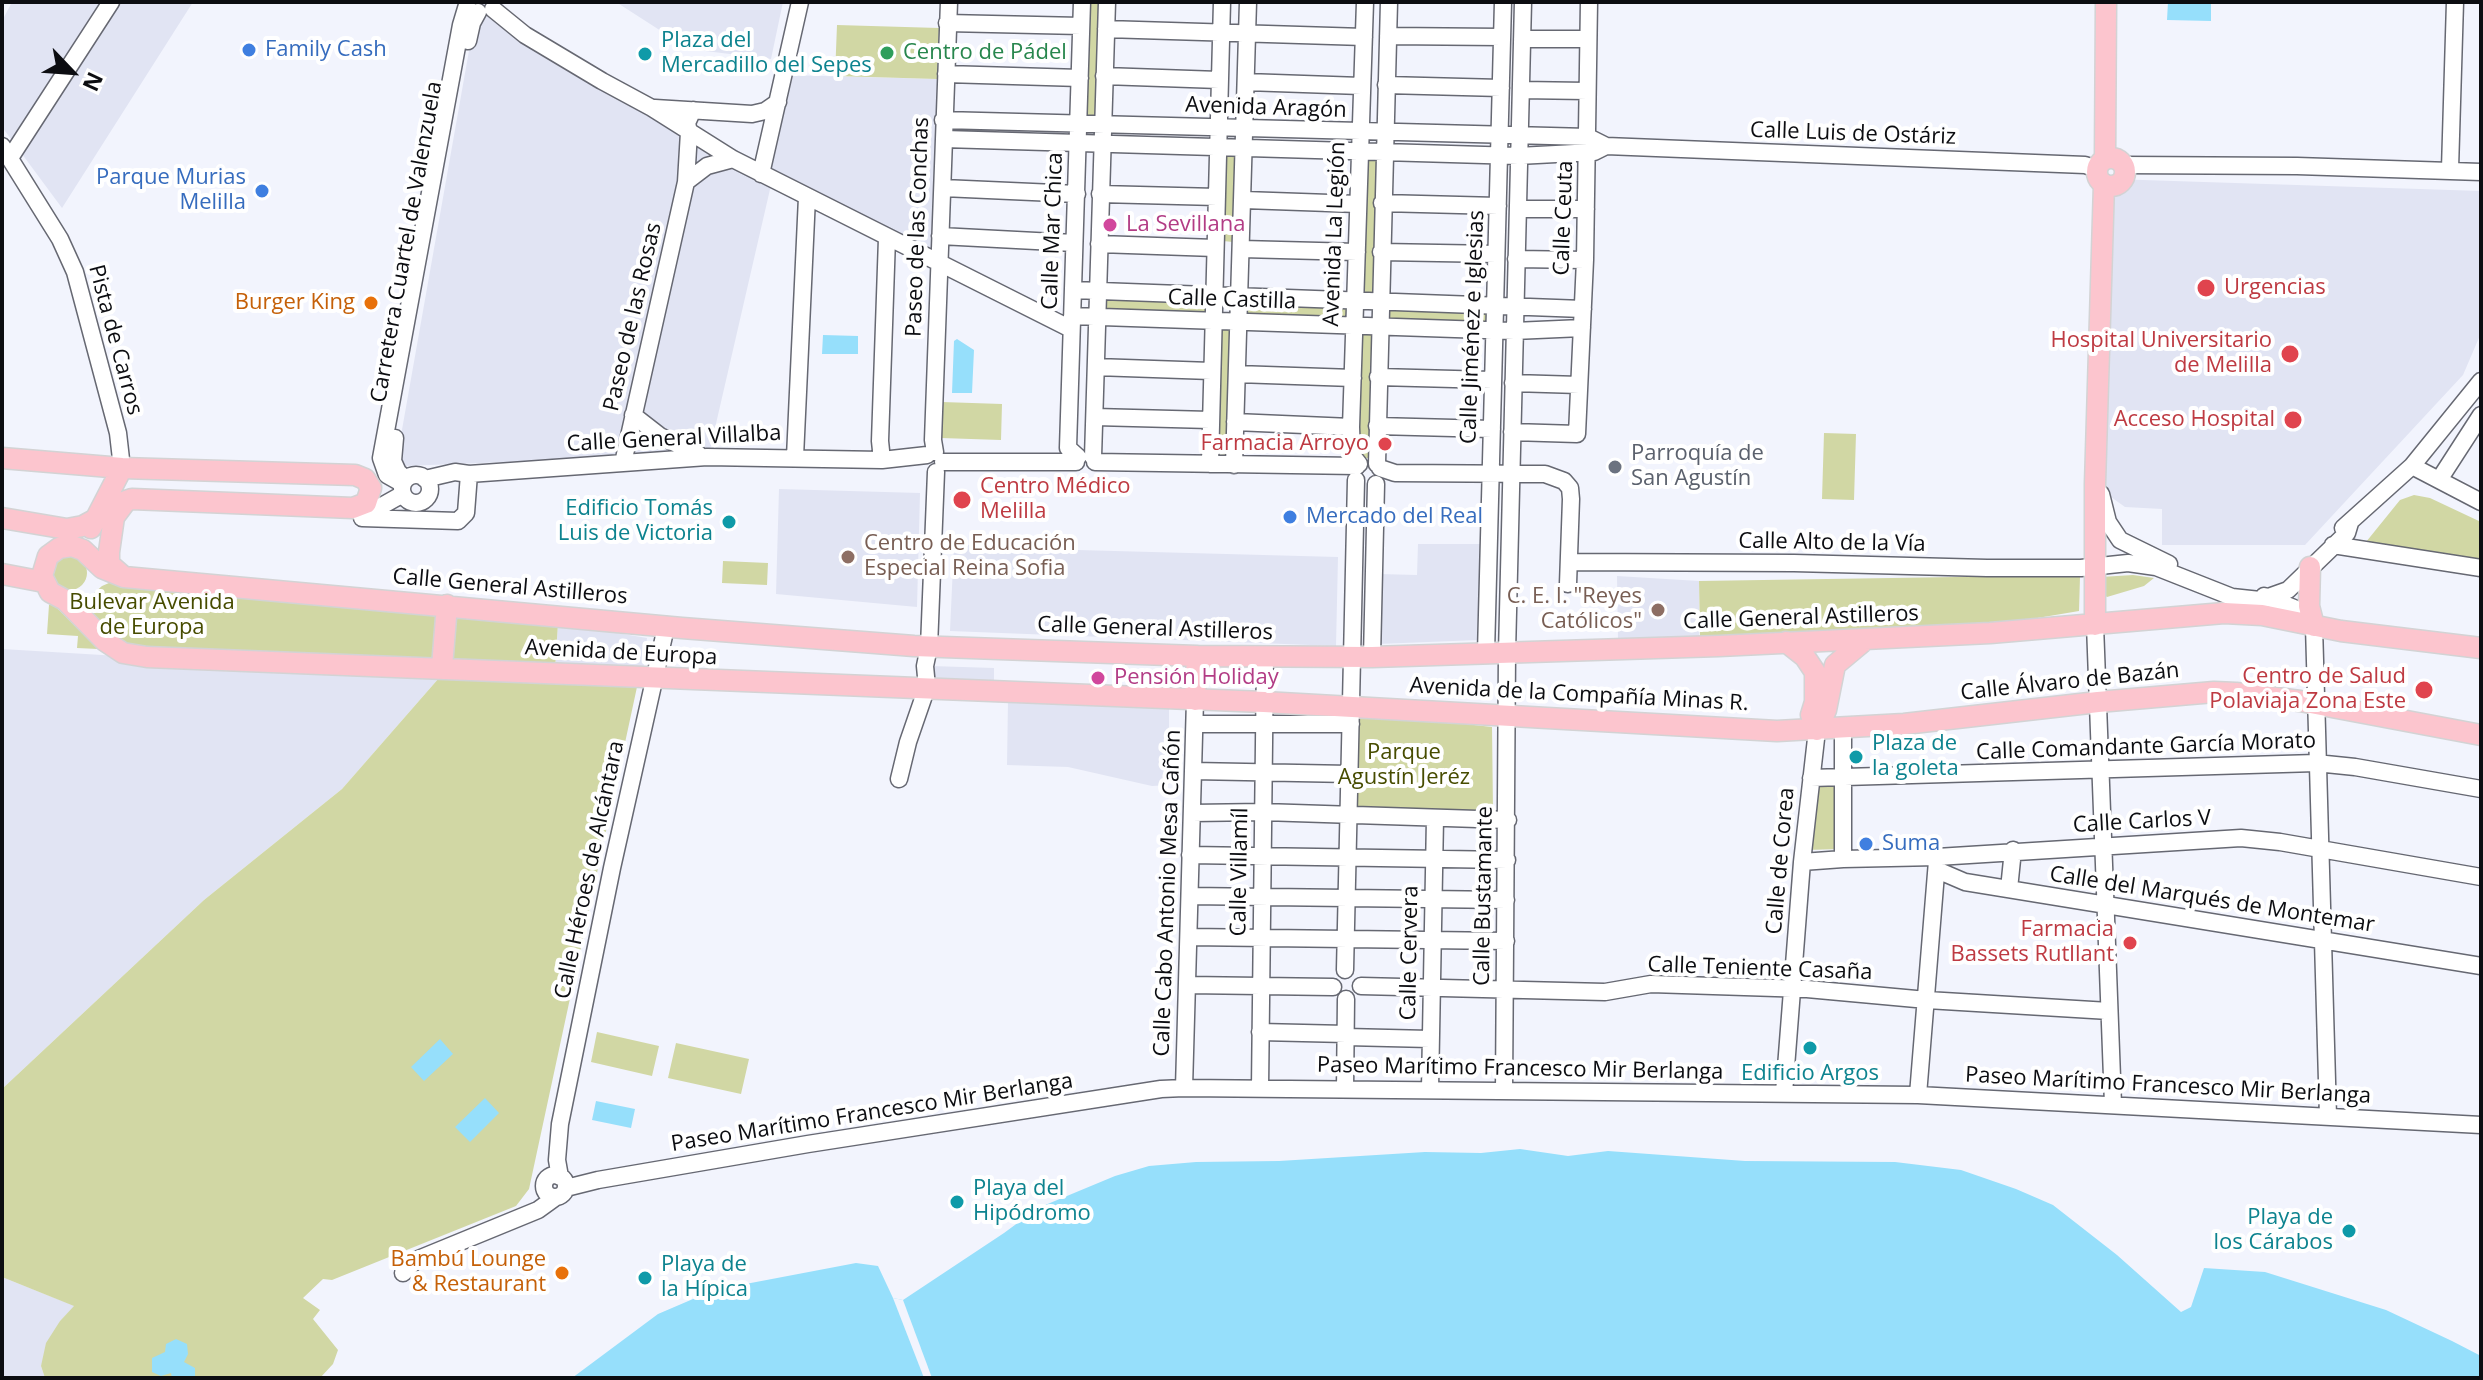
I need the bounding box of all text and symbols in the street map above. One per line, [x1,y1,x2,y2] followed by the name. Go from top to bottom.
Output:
[661,28,872,80] place label: Plaza del Mercadillo del Sepes
[32,32,112,112] north arrow
[265,37,387,63] place label: Family Cash
[903,40,1067,66] place label: Centro de Pádel
[240,41,258,59] marker: Family Cash
[878,44,896,62] marker: Centro de Pádel
[636,45,654,63] marker: Plaza del Mercadillo del Sepes
[76,68,111,97] text: N
[366,79,448,405] street label: Carretera Cuartel de Valenzuela
[1185,92,1347,124] street label: Avenida Aragón
[901,117,935,337] street label: Paseo de las Conchas
[1750,117,1956,151] street label: Calle Luis de Ostáriz
[1319,141,1351,327] street label: Avenida La Legión
[1037,152,1069,310] street label: Calle Mar Chica
[1549,160,1579,276] street label: Calle Ceuta
[96,165,246,216] place label: Parque Murias Melilla
[253,182,271,200] marker: Parque Murias Melilla
[1456,210,1490,444] street label: Calle Jiménez e Iglesias
[1126,212,1245,238] place label: La Sevillana
[1101,216,1119,234] marker: La Sevillana
[598,220,668,414] street label: Paseo de las Rosas
[82,262,148,418] street label: Pista de Carros
[2224,275,2326,301] place label: Urgencias
[2195,277,2217,299] marker: Urgencias
[1167,285,1297,315] street label: Calle Castilla
[235,290,355,316] place label: Burger King
[362,294,380,312] marker: Burger King
[2050,328,2272,380] place label: Hospital Universitario de Melilla
[2279,343,2301,365] marker: Hospital Universitario de Melilla
[2114,407,2275,433] place label: Acceso Hospital
[2282,409,2304,431] marker: Acceso Hospital
[566,420,782,458] street label: Calle General Villalba
[1200,431,1369,457] place label: Farmacia Arroyo
[1376,435,1394,453] marker: Farmacia Arroyo
[1631,441,1764,492] place label: Parroquía de San Agustín
[1606,458,1624,476] marker: Parroquía de San Agustín
[980,474,1130,526] place label: Centro Médico Melilla
[951,489,973,511] marker: Centro Médico Melilla
[558,496,713,548] place label: Edificio Tomás Luis de Victoria
[1306,504,1483,530] place label: Mercado del Real
[1281,508,1299,526] marker: Mercado del Real
[720,513,738,531] marker: Edificio Tomás Luis de Victoria
[1738,528,1926,558] street label: Calle Alto de la Vía
[864,531,1076,582] place label: Centro de Educación Especial Reina Sofia
[839,548,857,566] marker: Centro de Educación Especial Reina Sofia
[391,564,629,610] street label: Calle General Astilleros
[1507,584,1642,636] place label: C. E. I. "Reyes Católicos"
[69,590,235,642] park label: Bulevar Avenida de Europa
[1649,601,1667,619] marker: C. E. I. "Reyes Católicos"
[1683,601,1919,635] street label: Calle General Astilleros
[1037,612,1273,646] street label: Calle General Astilleros
[524,635,718,671] street label: Avenida de Europa
[1959,657,2181,707] street label: Calle Álvaro de Bazán
[2209,664,2406,716] place label: Centro de Salud Polaviaja Zona Este
[1114,665,1279,691] place label: Pensión Holiday
[1089,669,1107,687] marker: Pensión Holiday
[1409,673,1749,717] street label: Avenida de la Compañía Minas R.
[2413,679,2435,701] marker: Centro de Salud Polaviaja Zona Este
[1976,728,2316,766] street label: Calle Comandante García Morato
[1149,729,1187,1057] street label: Calle Cabo Antonio Mesa Cañón
[1872,731,1959,782] place label: Plaza de la goleta
[550,739,630,1001] street label: Calle Héroes de Alcántara
[1338,740,1470,792] park label: Parque Agustín Jeréz
[1847,748,1865,766] marker: Plaza de la goleta
[1761,786,1801,936] street label: Calle de Corea
[2072,805,2212,839] street label: Calle Carlos V
[1469,806,1499,986] street label: Calle Bustamante
[1226,807,1254,937] street label: Calle Villamíl
[1882,831,1940,857] place label: Suma
[1857,835,1875,853] marker: Suma
[2048,861,2376,939] street label: Calle del Marqués de Montemar
[1396,885,1424,1021] street label: Calle Cervera
[1951,917,2114,968] place label: Farmacia Bassets Rutllant
[2121,934,2139,952] marker: Farmacia Bassets Rutllant
[1647,952,1873,986] street label: Calle Teniente Casaña
[1801,1039,1819,1057] marker: Edificio Argos
[1317,1052,1723,1086] street label: Paseo Marítimo Francesco Mir Berlanga
[1741,1061,1879,1087] place label: Edificio Argos
[1964,1062,2372,1110] street label: Paseo Marítimo Francesco Mir Berlanga
[669,1068,1075,1158] street label: Paseo Marítimo Francesco Mir Berlanga
[973,1176,1091,1228] place label: Playa del Hipódromo
[948,1193,966,1211] marker: Playa del Hipódromo
[2214,1205,2333,1256] place label: Playa de los Cárabos
[2340,1222,2358,1240] marker: Playa de los Cárabos
[391,1247,546,1298] place label: Bambú Lounge & Restaurant
[661,1252,748,1304] place label: Playa de la Hípica
[553,1264,571,1282] marker: Bambú Lounge & Restaurant
[636,1269,654,1287] marker: Playa de la Hípica

